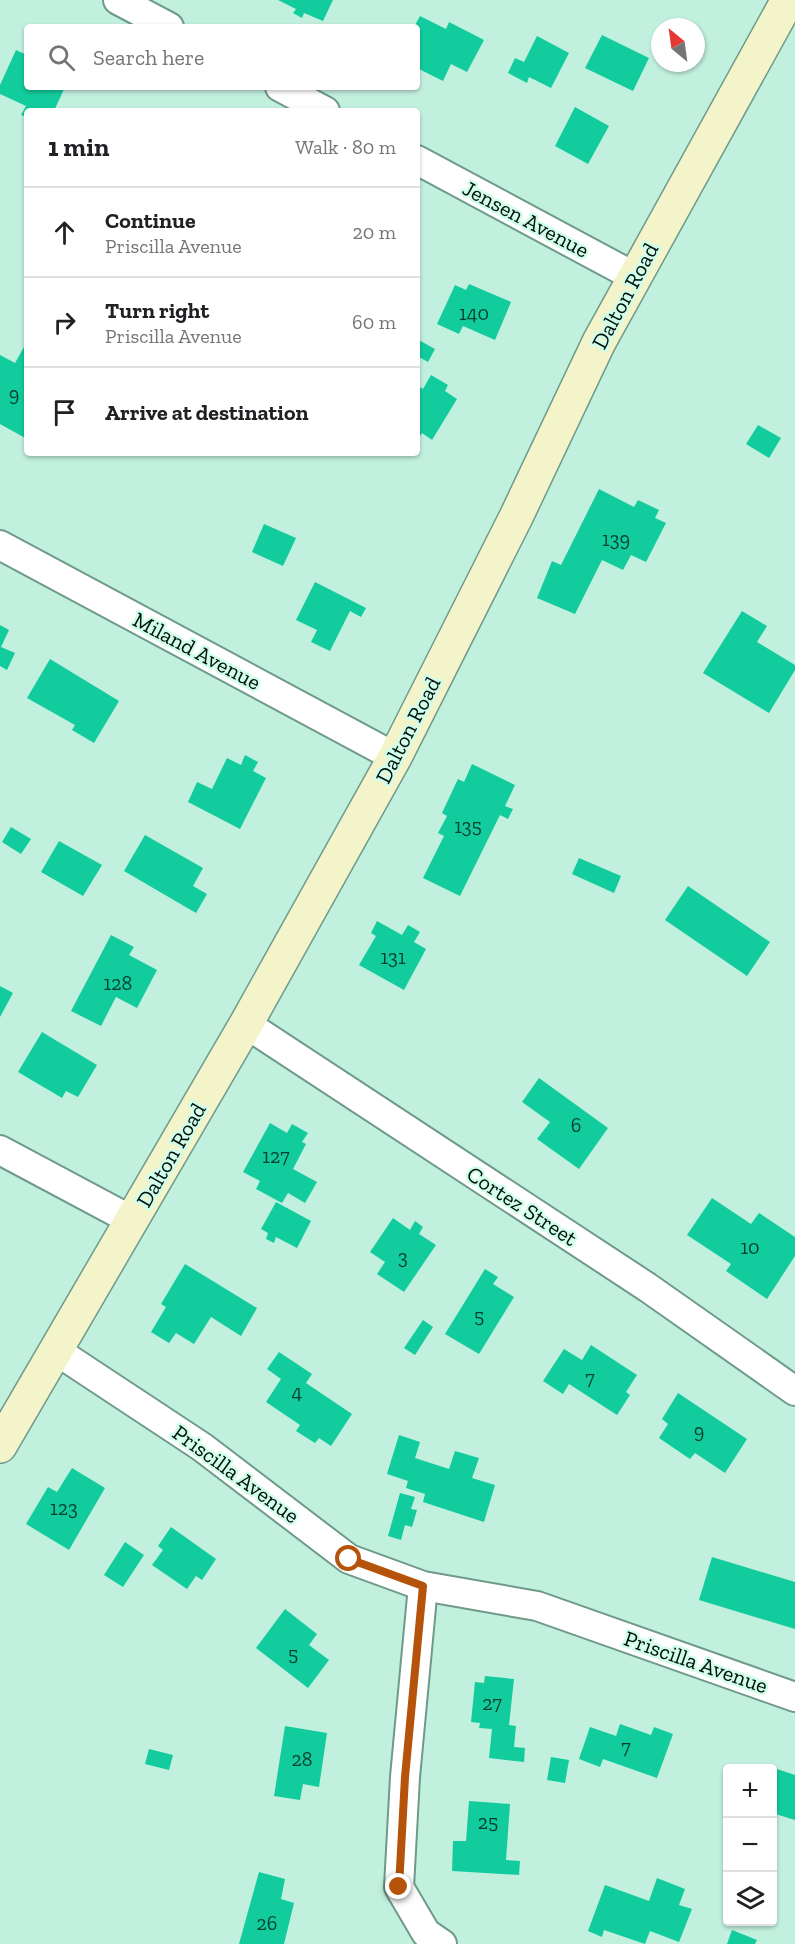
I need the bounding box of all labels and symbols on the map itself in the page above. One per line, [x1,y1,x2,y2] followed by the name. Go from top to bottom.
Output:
[651,18,705,72] north arrow
[458,174,594,264] street label: Jensen Avenue
[586,238,664,354] street label: Dalton Road
[459,301,489,325] house number: 140
[9,382,19,406] house number: 9
[602,527,630,551] house number: 139
[129,606,265,696] street label: Miland Avenue
[370,672,446,788] street label: Dalton Road
[454,814,482,838] house number: 135
[380,945,406,969] house number: 131
[104,971,132,995] house number: 128
[130,1098,212,1212] street label: Dalton Road
[571,1113,581,1137] house number: 6
[262,1144,290,1168] house number: 127
[462,1160,583,1252] street label: Cortez Street
[740,1235,760,1259] house number: 10
[398,1245,408,1269] house number: 3
[474,1304,484,1328] house number: 5
[585,1366,595,1390] house number: 7
[292,1380,303,1404] house number: 4
[167,1419,305,1529] street label: Priscilla Avenue
[694,1419,704,1443] house number: 9
[50,1496,78,1520] house number: 123
[335,1545,361,1571] route start
[621,1625,771,1699] street label: Priscilla Avenue
[288,1642,298,1666] house number: 5
[482,1691,502,1715] house number: 27
[621,1735,631,1759] house number: 7
[291,1747,313,1771] house number: 28
[478,1810,498,1834] house number: 25
[385,1873,411,1899] route end
[257,1911,277,1935] house number: 26

